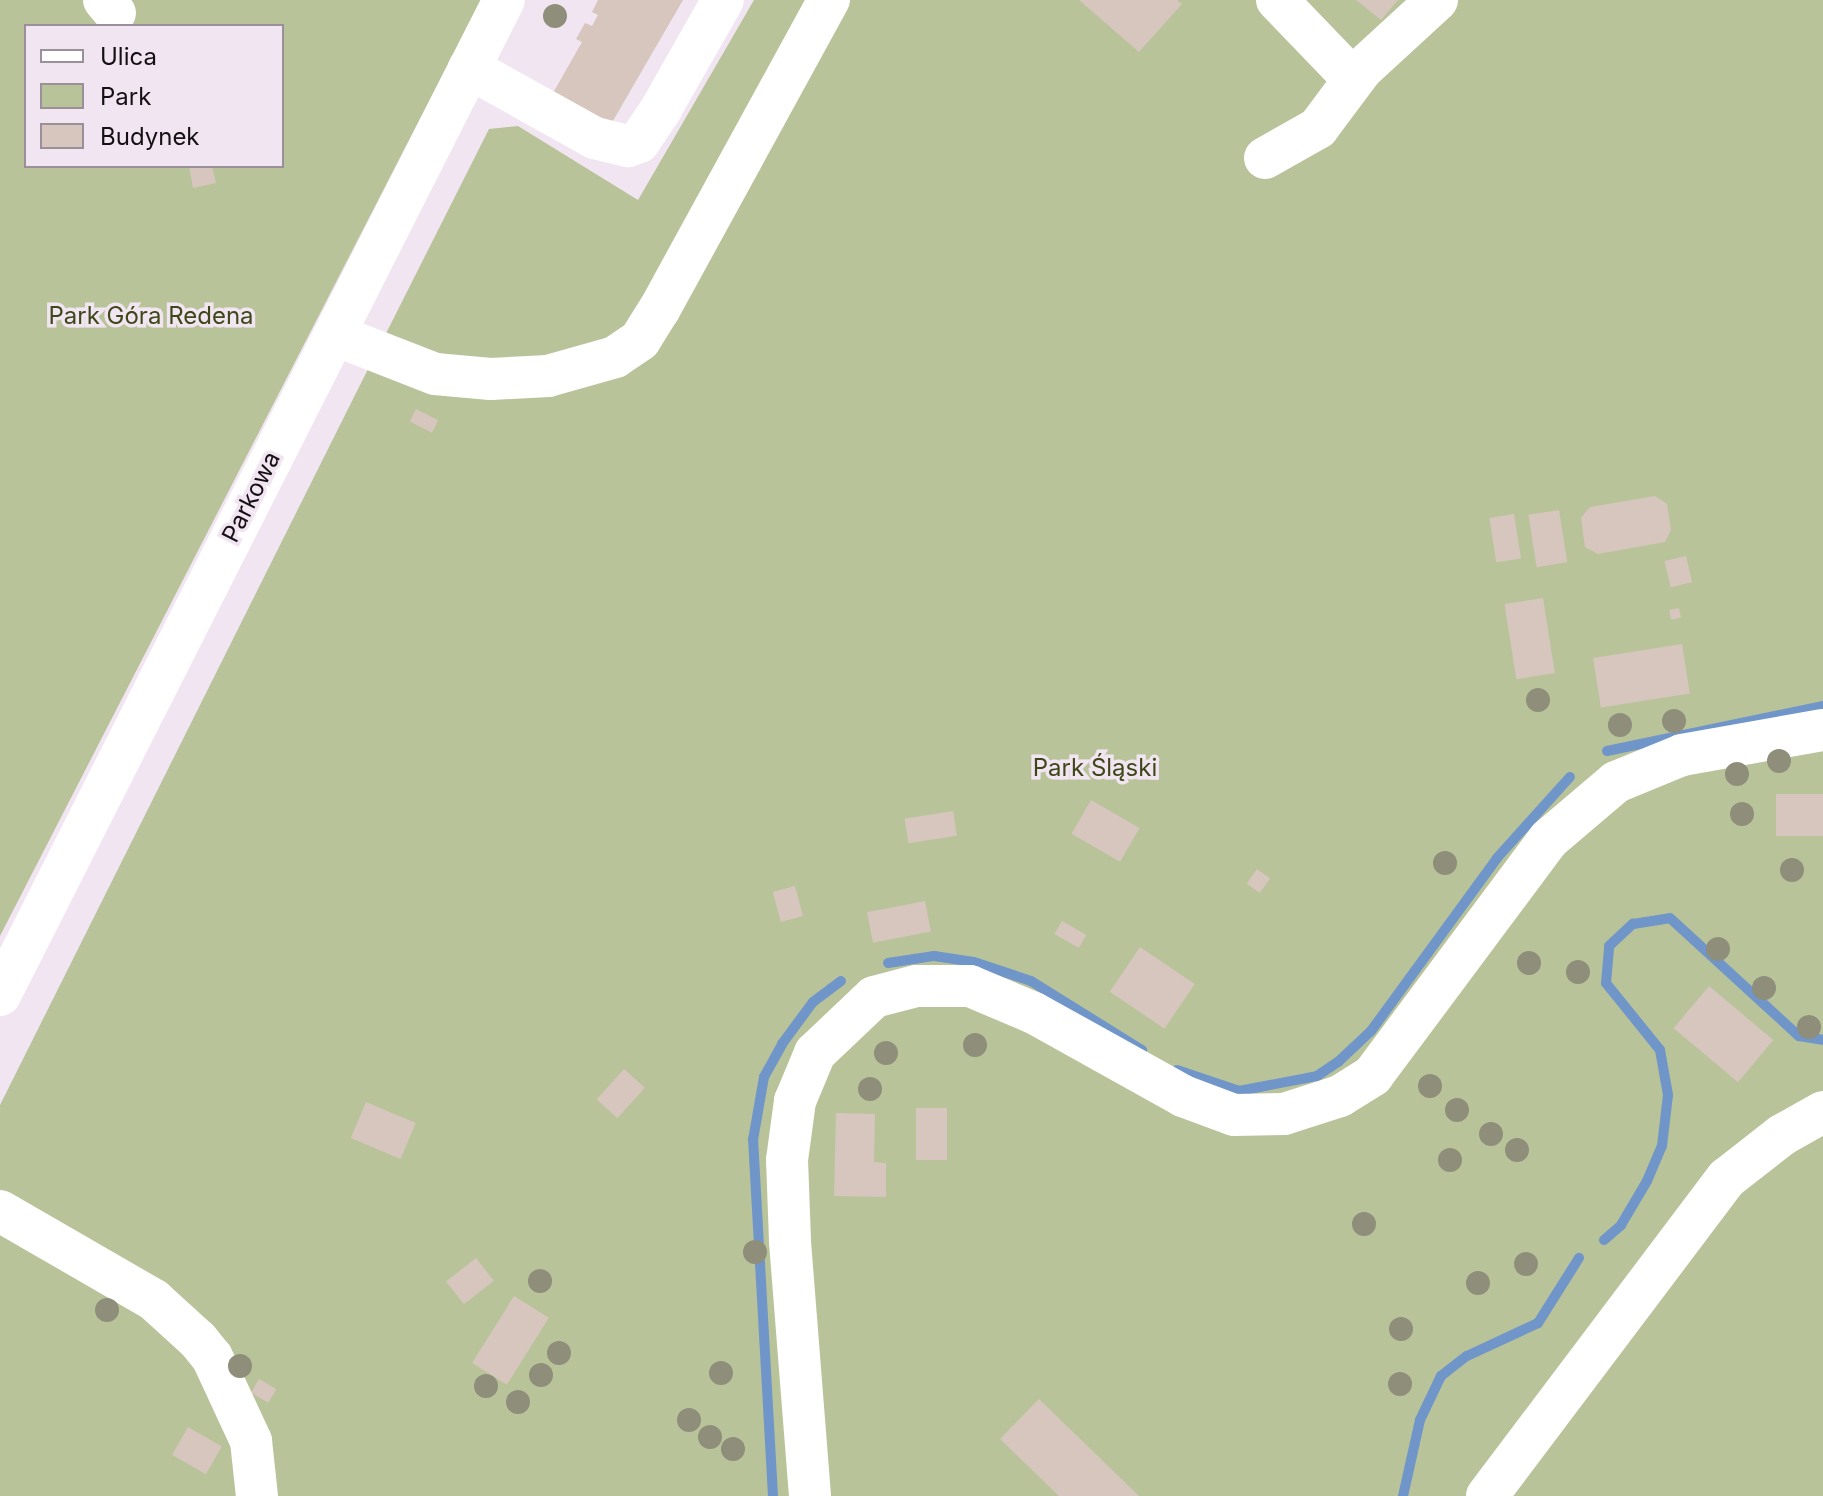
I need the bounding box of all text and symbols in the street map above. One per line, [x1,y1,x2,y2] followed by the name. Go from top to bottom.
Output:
[24,24,284,168] legend
[100,42,157,71] text: Ulica
[100,82,151,111] text: Park
[100,122,200,151] text: Budynek
[48,302,254,330] park label: Park Góra Redena
[216,447,286,547] street label: Parkowa
[1033,754,1157,782] park label: Park Śląski

